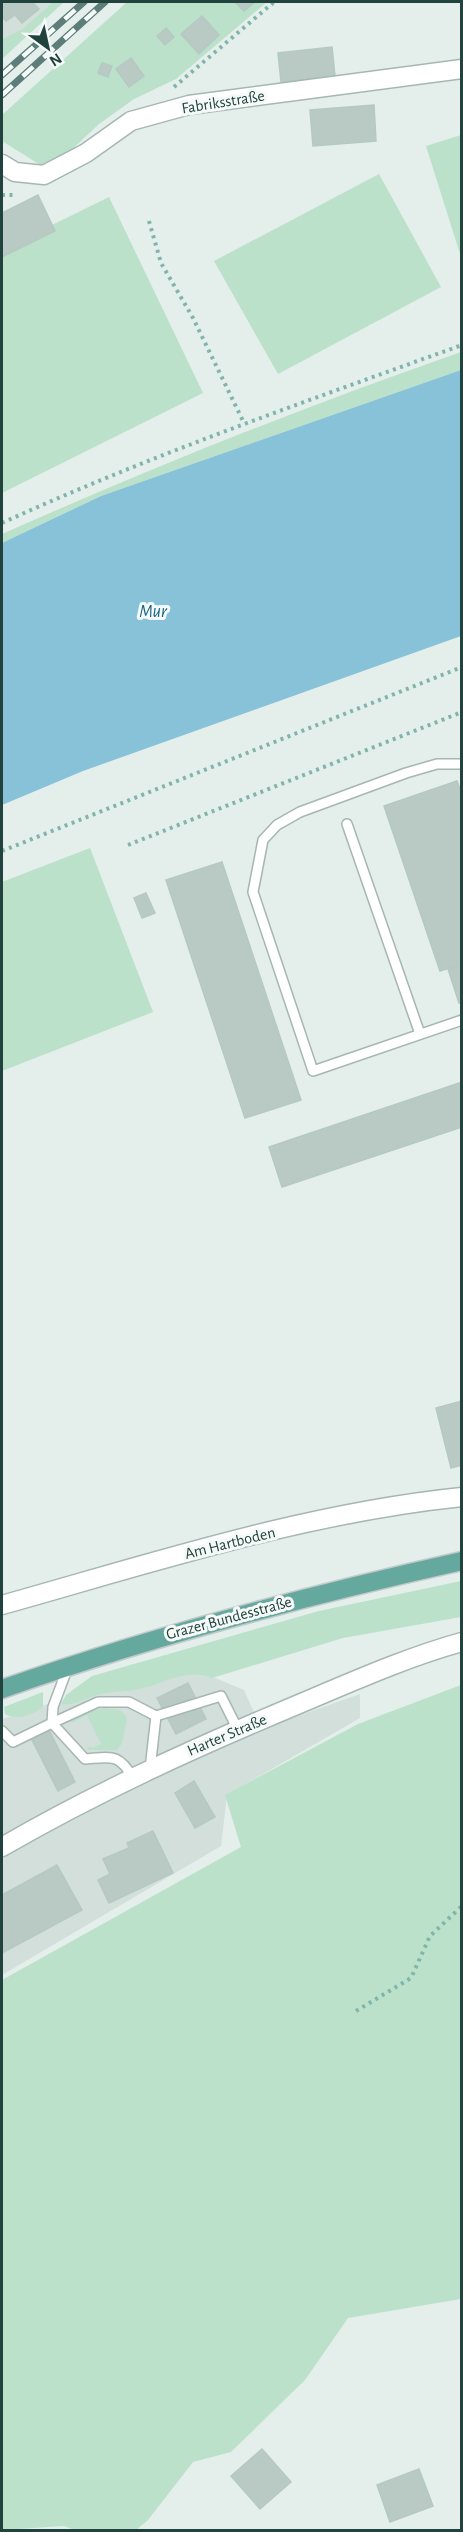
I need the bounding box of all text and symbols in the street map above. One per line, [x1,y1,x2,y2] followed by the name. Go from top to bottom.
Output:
[18,18,78,78] north arrow
[47,50,65,69] text: N
[180,88,266,116] street label: Fabriksstraße
[139,603,168,621] water label: Mur
[183,1524,277,1562] street label: Am Hartboden
[164,1594,294,1642] street label: Grazer Bundesstraße
[185,1711,269,1759] street label: Harter Straße

